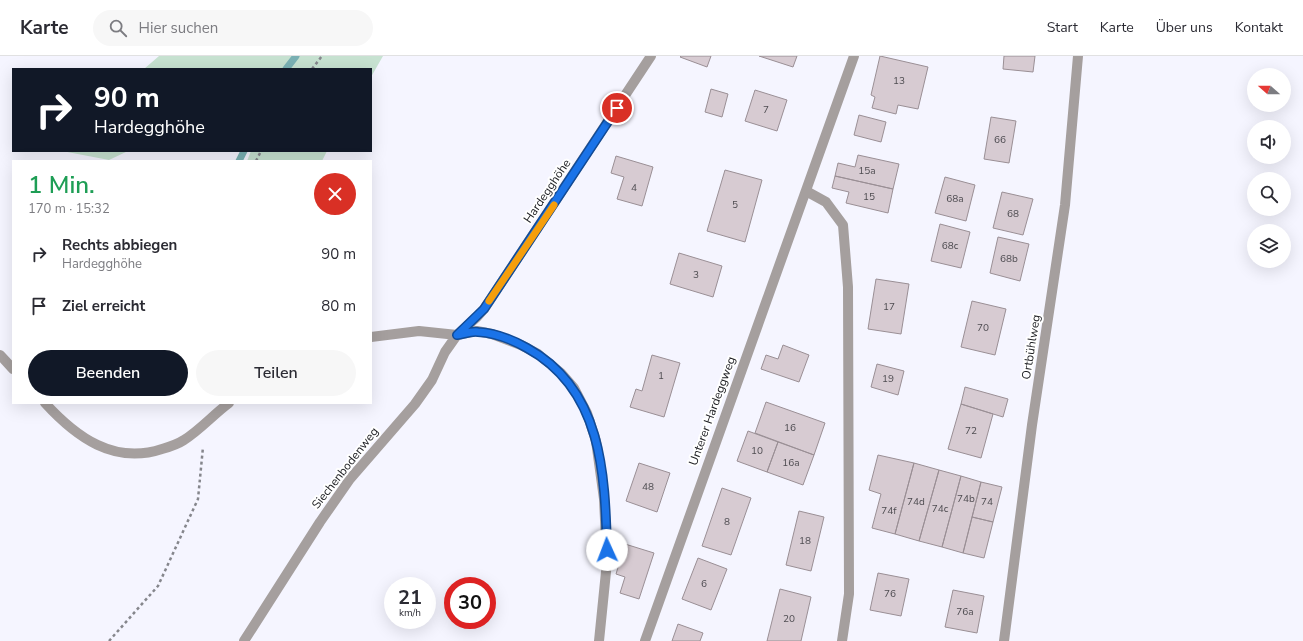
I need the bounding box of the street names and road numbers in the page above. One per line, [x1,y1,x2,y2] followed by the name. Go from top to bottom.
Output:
[520,156,574,226] street label: Hardegghöhe
[1018,313,1044,381] street label: Ortbühlweg
[685,354,739,468] street label: Unterer Hardeggweg
[308,424,382,512] street label: Siechenbodenweg

